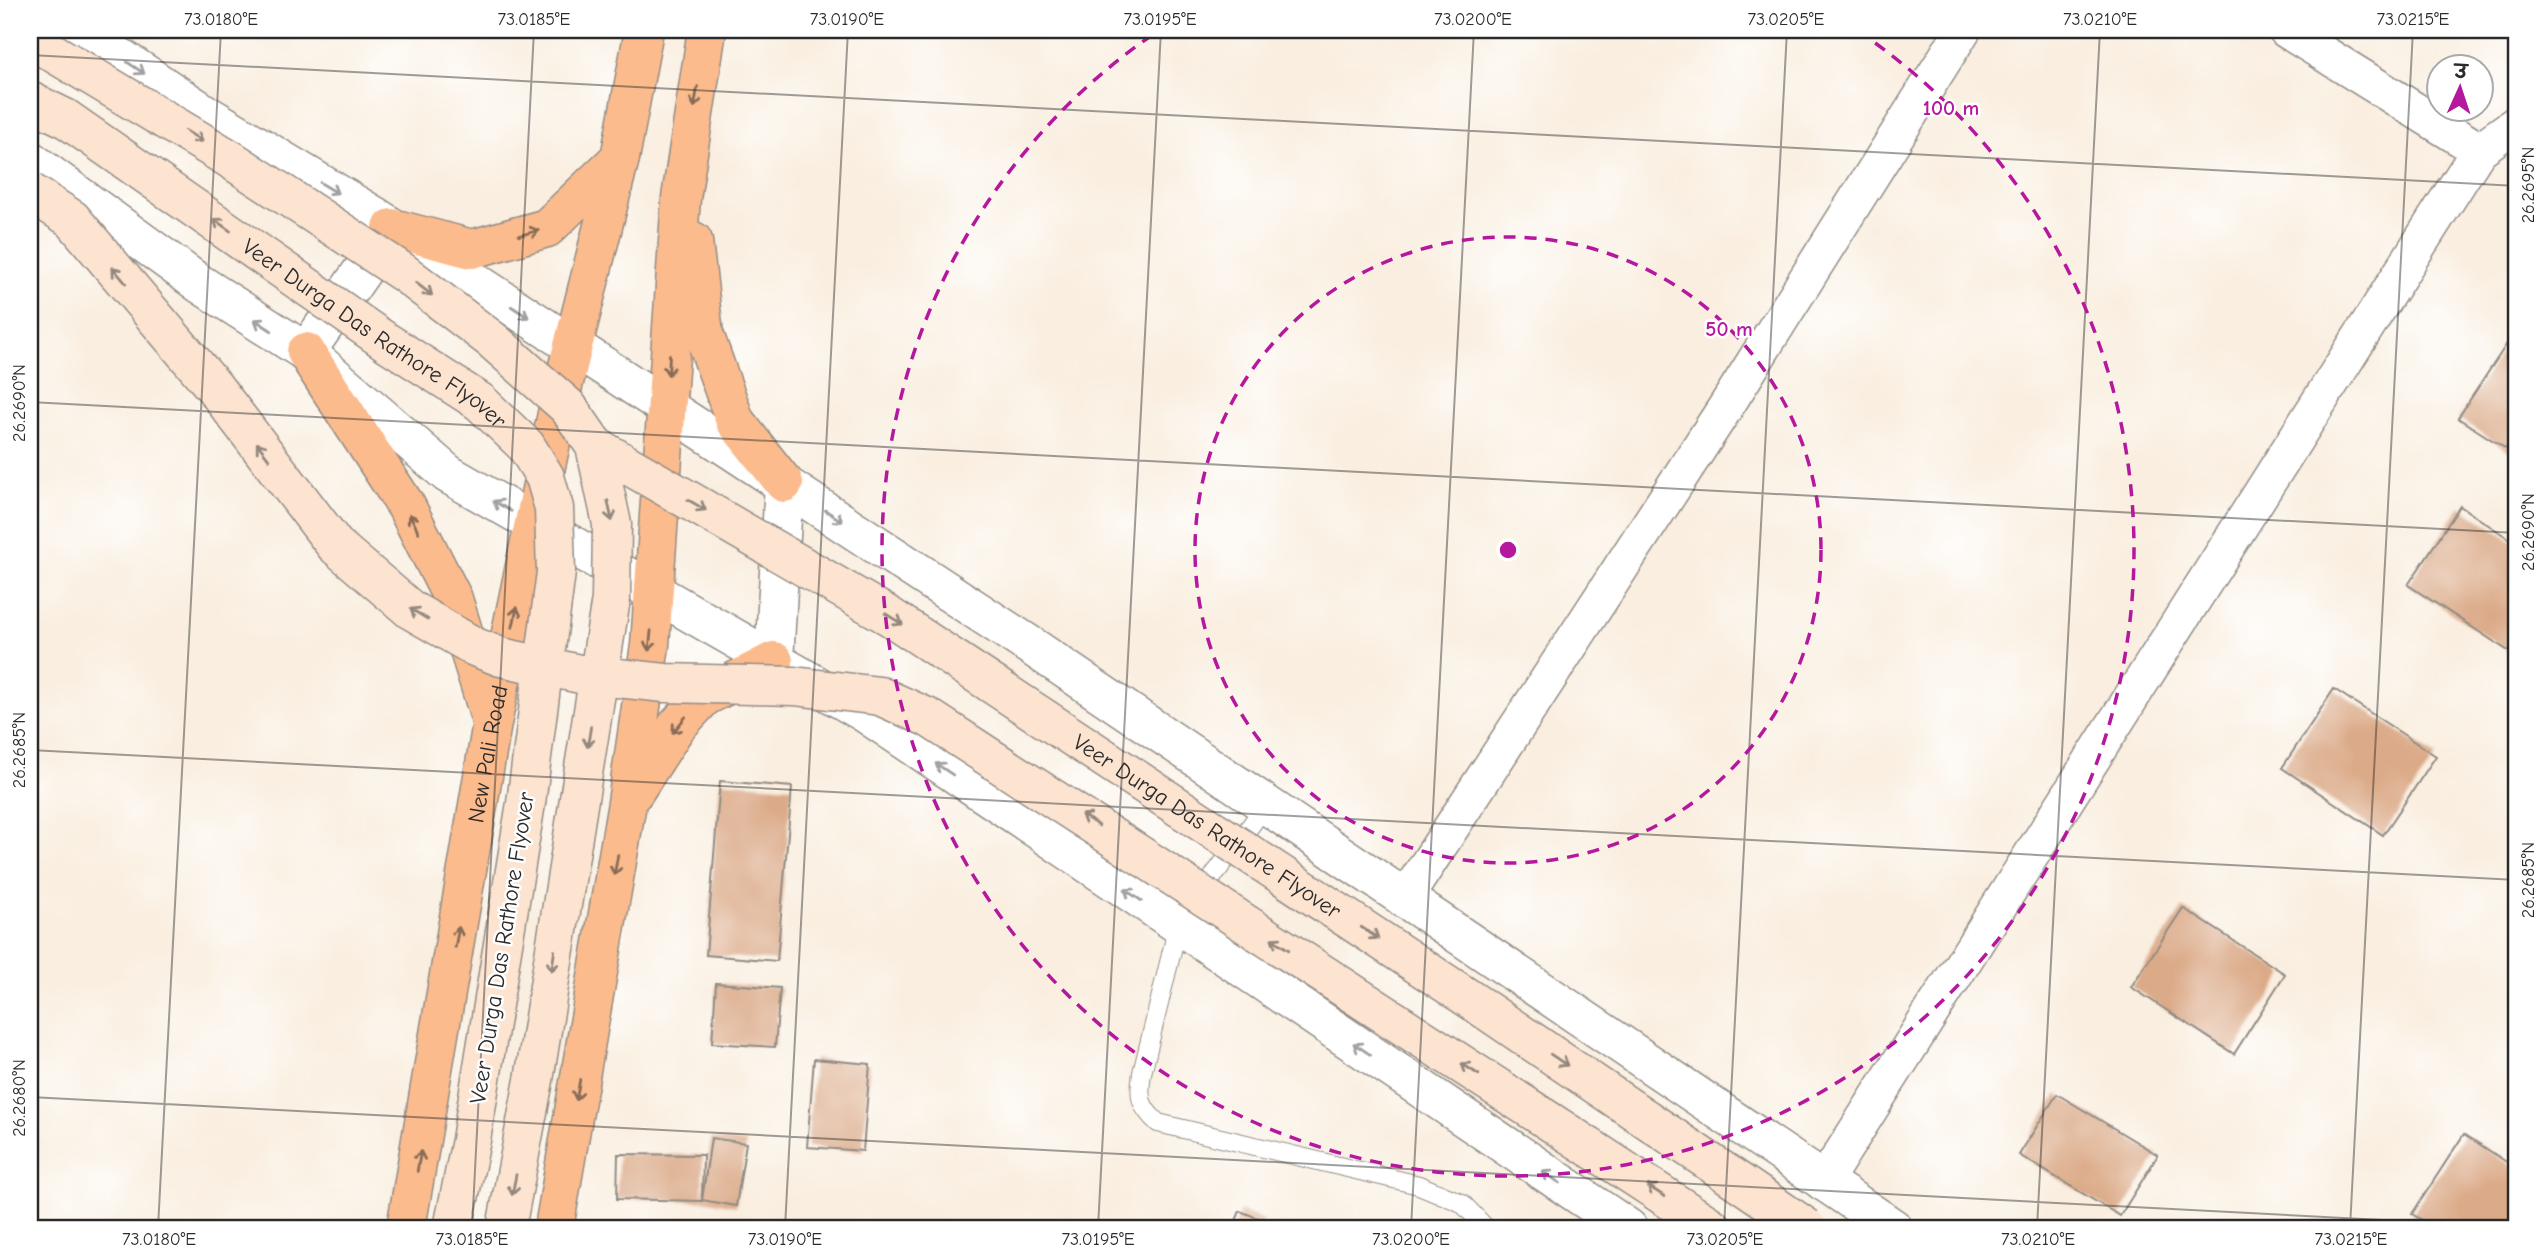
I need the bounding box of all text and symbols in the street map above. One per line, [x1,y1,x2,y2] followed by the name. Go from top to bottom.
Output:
[184,9,258,30] text: 73.0180°E
[498,9,571,30] text: 73.0185°E
[810,9,884,30] text: 73.0190°E
[1123,9,1197,30] text: 73.0195°E
[1434,9,1512,30] text: 73.0200°E
[1748,9,1825,30] text: 73.0205°E
[2063,9,2137,30] text: 73.0210°E
[2377,9,2450,30] text: 73.0215°E
[2424,52,2494,122] north arrow
[126,60,145,75] one-way arrow
[2452,61,2470,83] text: उ
[690,85,703,108] one-way arrow
[1923,96,1979,120] text: 100 m
[183,130,203,144] one-way arrow
[2518,147,2539,223] text: 26.2695°N
[319,182,339,196] one-way arrow
[212,218,232,232] one-way arrow
[517,226,540,239] one-way arrow
[237,232,513,434] street label: Veer Durga Das Rathore Flyover
[111,266,127,284] one-way arrow
[414,281,433,296] one-way arrow
[510,305,529,319] one-way arrow
[254,317,274,331] one-way arrow
[1705,317,1753,341] text: 50 m
[663,353,676,376] one-way arrow
[9,364,30,442] text: 26.2690°N
[256,442,270,461] one-way arrow
[2518,493,2539,571] text: 26.2690°N
[686,498,706,512] one-way arrow
[493,499,513,513] one-way arrow
[603,499,617,522] one-way arrow
[824,509,843,523] one-way arrow
[407,513,421,534] one-way arrow
[1496,538,1520,562] centre of rings
[509,606,523,629] one-way arrow
[409,607,429,621] one-way arrow
[883,612,903,626] one-way arrow
[643,629,656,651] one-way arrow
[462,683,513,825] street label: New Pali Road
[9,712,30,788] text: 26.2685°N
[671,716,686,734] one-way arrow
[582,725,595,747] one-way arrow
[1068,728,1347,925] street label: Veer Durga Das Rathore Flyover
[935,761,954,776] one-way arrow
[464,789,540,1106] street label: Veer Durga Das Rathore Flyover
[1080,813,1100,827] one-way arrow
[2518,842,2539,918] text: 26.2685°N
[609,854,622,876] one-way arrow
[1124,888,1143,902] one-way arrow
[451,926,464,949] one-way arrow
[1359,926,1379,940] one-way arrow
[1271,937,1290,951] one-way arrow
[546,949,559,972] one-way arrow
[1353,1042,1372,1057] one-way arrow
[1549,1053,1568,1067] one-way arrow
[9,1059,30,1137] text: 26.2680°N
[1461,1062,1480,1076] one-way arrow
[570,1078,584,1101] one-way arrow
[413,1150,426,1173] one-way arrow
[1542,1169,1561,1184] one-way arrow
[507,1173,521,1196] one-way arrow
[1647,1183,1666,1198] one-way arrow
[122,1229,196,1250] text: 73.0180°E
[436,1229,509,1250] text: 73.0185°E
[748,1229,822,1250] text: 73.0190°E
[1061,1229,1135,1250] text: 73.0195°E
[1372,1229,1450,1250] text: 73.0200°E
[1687,1229,1764,1250] text: 73.0205°E
[2001,1229,2075,1250] text: 73.0210°E
[2315,1229,2388,1250] text: 73.0215°E

